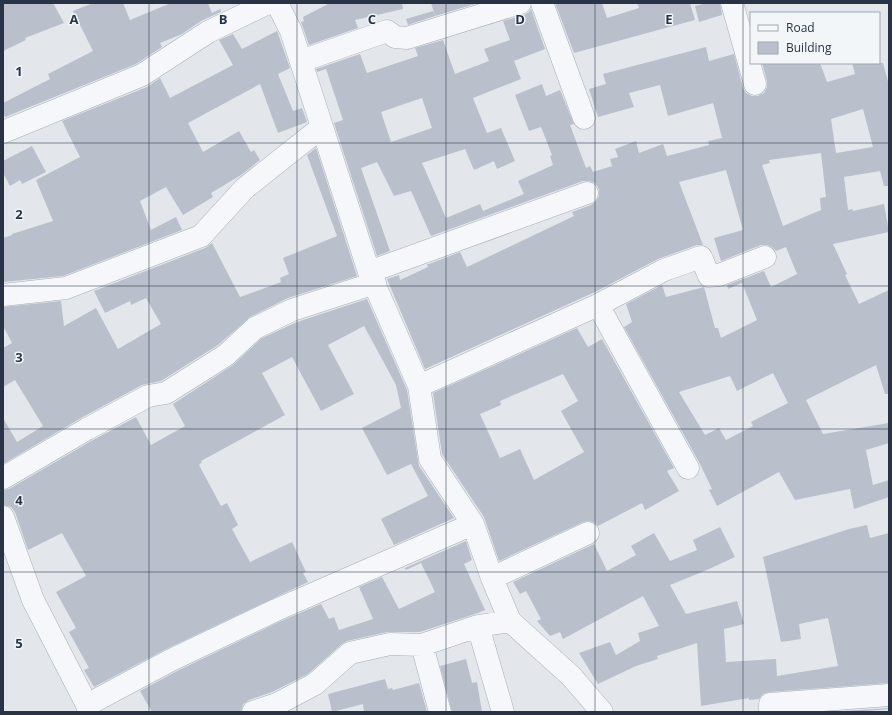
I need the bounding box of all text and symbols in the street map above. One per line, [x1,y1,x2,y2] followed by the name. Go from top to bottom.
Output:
[70,10,79,28] text: A
[219,10,228,28] text: B
[368,10,376,28] text: C
[515,10,525,28] text: D
[665,10,673,28] text: E
[750,12,880,64] legend
[786,19,815,36] text: Road
[786,39,832,56] text: Building
[15,62,23,80] text: 1
[15,205,23,223] text: 2
[15,348,23,366] text: 3
[15,491,23,509] text: 4
[15,634,23,652] text: 5

